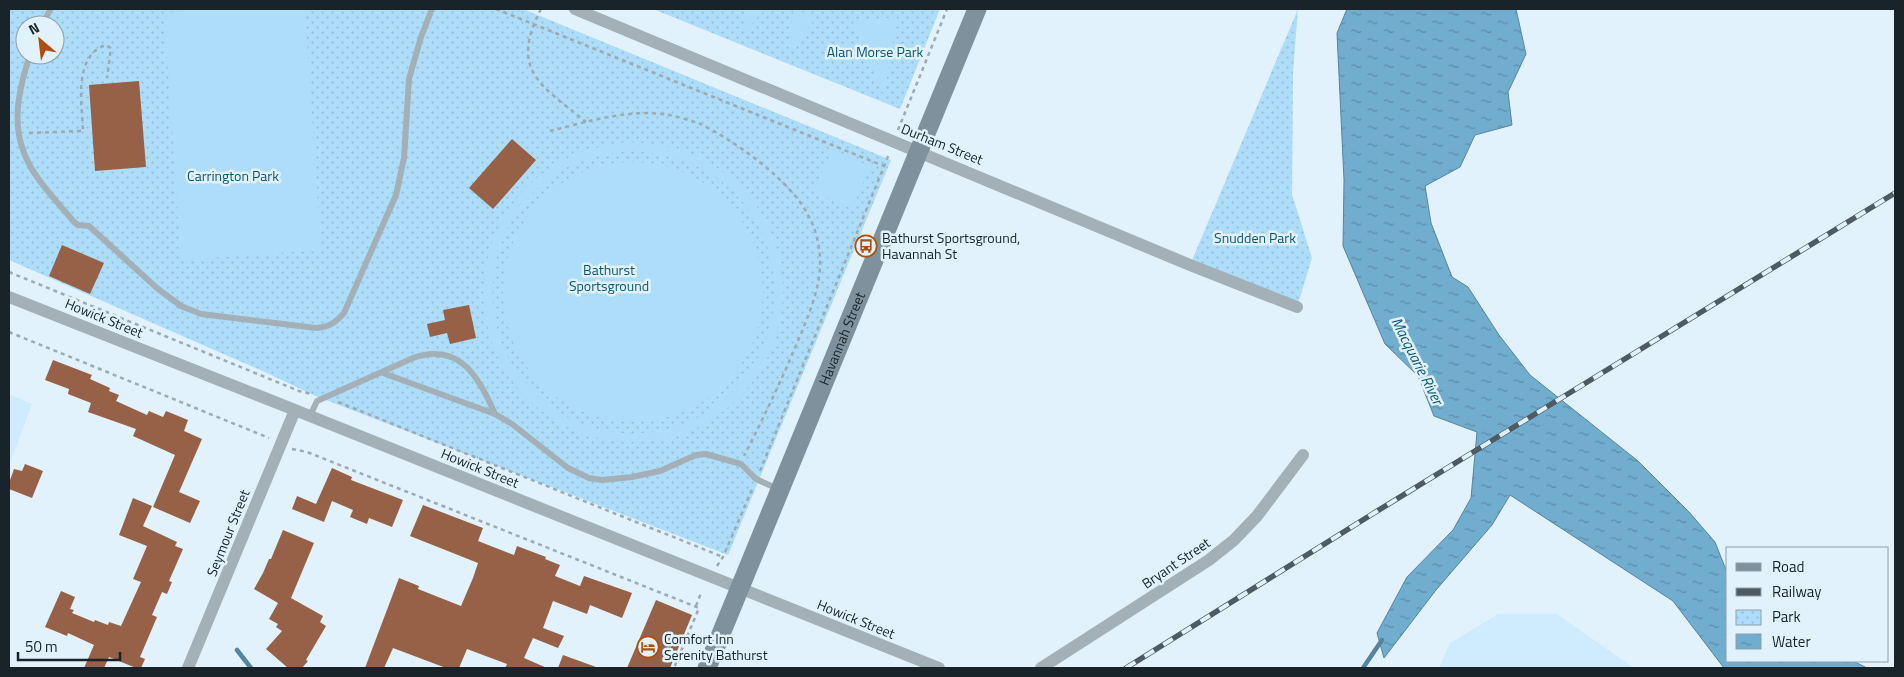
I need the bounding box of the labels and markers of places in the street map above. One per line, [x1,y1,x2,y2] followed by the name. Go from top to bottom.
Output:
[882,227,1020,264] place label: Bathurst Sportsground, Havannah St
[854,234,878,258] bus stop icon: Bathurst Sportsground, Havannah St
[664,628,768,665] place label: Comfort Inn Serenity Bathurst
[636,635,660,659] hotel icon: Comfort Inn Serenity Bathurst

